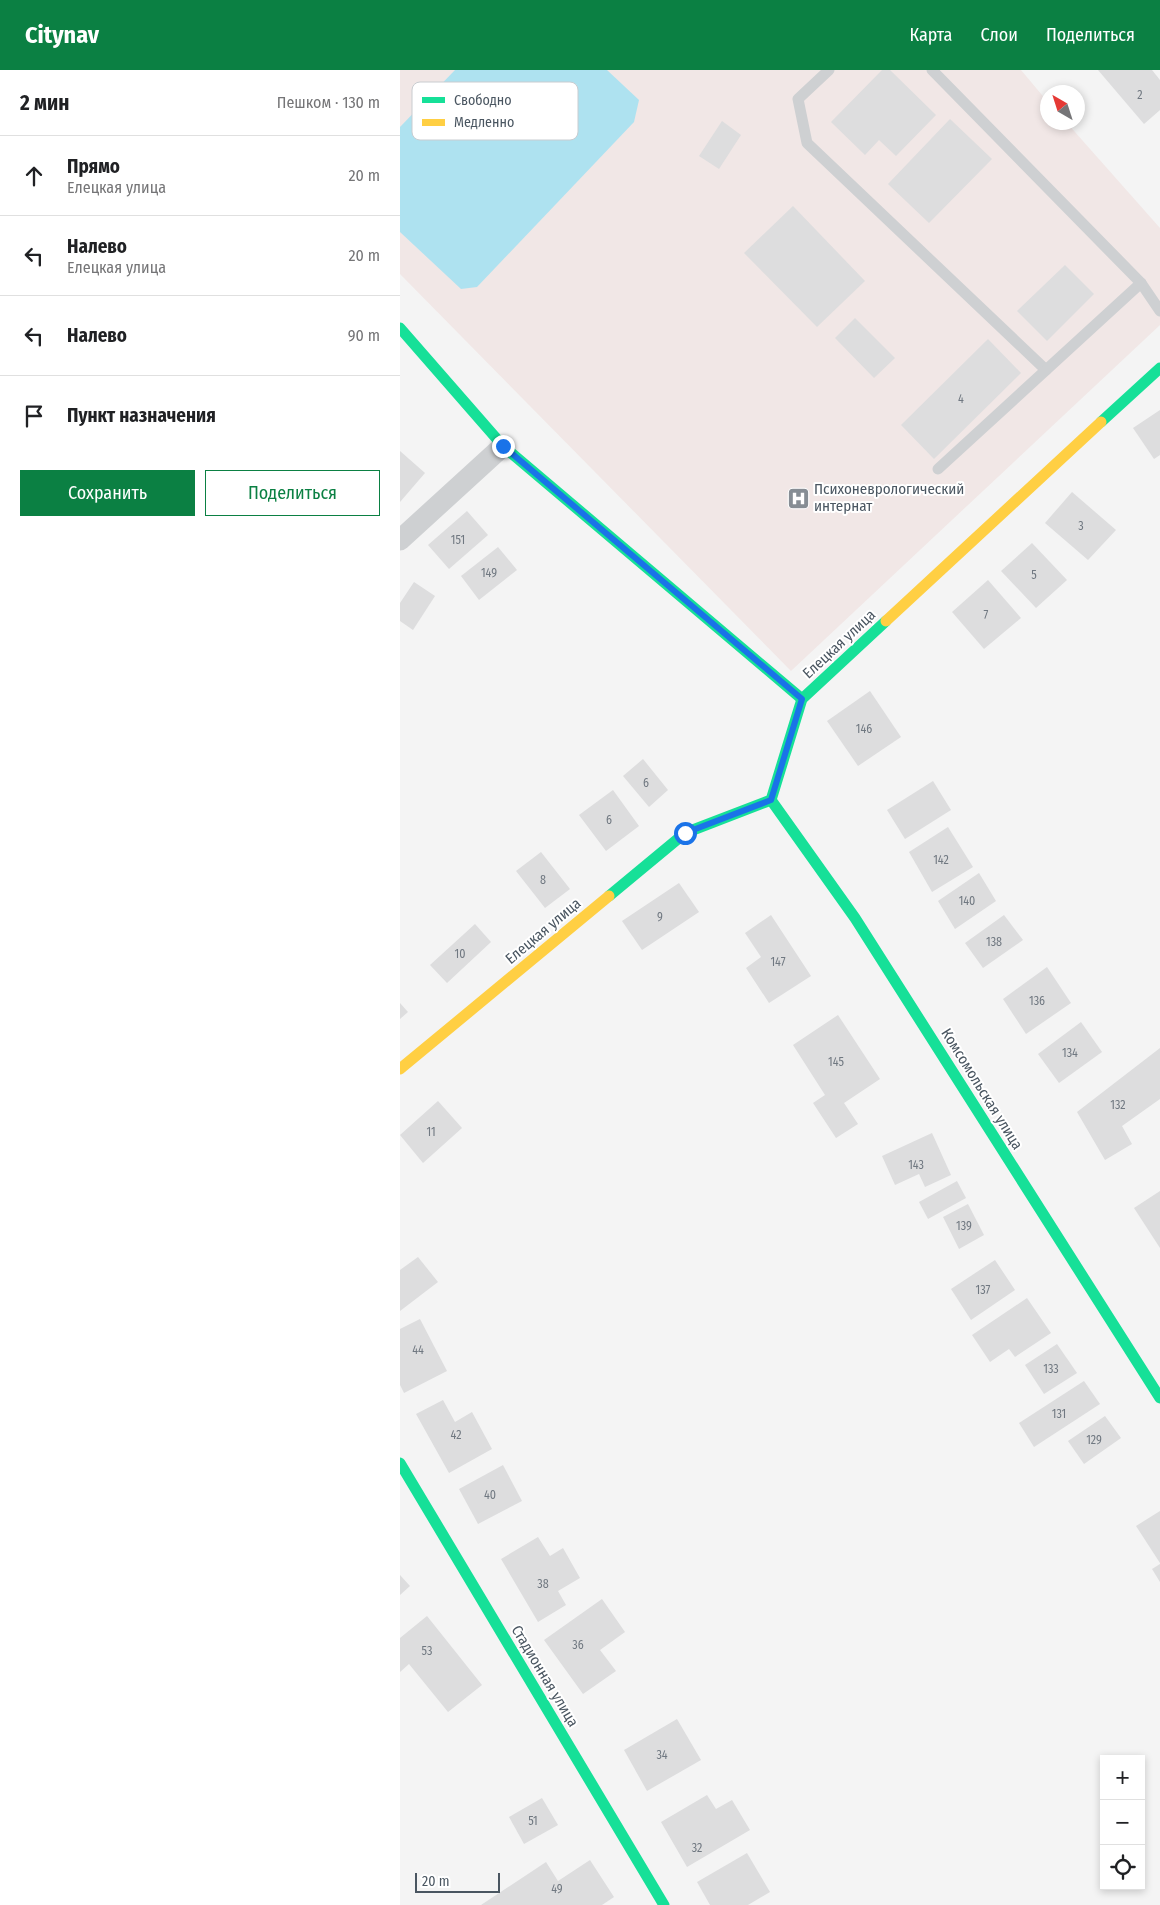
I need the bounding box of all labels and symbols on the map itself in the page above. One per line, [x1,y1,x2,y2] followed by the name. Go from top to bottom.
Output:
[412,82,578,140] legend
[1040,85,1085,130] north arrow
[1137,88,1143,102] house number: 2
[454,92,512,109] text: Свободно
[454,114,514,131] text: Медленно
[958,392,964,406] house number: 4
[492,435,515,458] route end
[814,480,964,515] place label: Психоневрологический интернат
[786,486,810,510] hospital icon: Психоневрологический интернат
[1078,519,1084,533] house number: 3
[451,533,465,547] house number: 151
[481,566,497,580] house number: 149
[1031,568,1037,582] house number: 5
[799,606,879,682] street label: Елецкая улица
[984,608,989,622] house number: 7
[856,722,872,736] house number: 146
[643,776,649,790] house number: 6
[606,813,612,827] house number: 6
[674,822,697,845] route start
[933,853,949,867] house number: 142
[540,873,546,887] house number: 8
[502,894,584,968] street label: Елецкая улица
[959,894,975,908] house number: 140
[657,910,663,924] house number: 9
[986,935,1002,949] house number: 138
[455,947,465,961] house number: 10
[770,955,786,969] house number: 147
[1029,994,1045,1008] house number: 136
[937,1025,1027,1153] street label: Комсомольская улица
[1062,1046,1078,1060] house number: 134
[828,1055,844,1069] house number: 145
[1110,1098,1126,1112] house number: 132
[426,1125,436,1139] house number: 11
[908,1158,924,1172] house number: 143
[956,1219,972,1233] house number: 139
[976,1283,991,1297] house number: 137
[412,1343,424,1357] house number: 44
[1043,1362,1059,1376] house number: 133
[1052,1407,1066,1421] house number: 131
[451,1428,461,1442] house number: 42
[1086,1433,1102,1447] house number: 129
[484,1488,496,1502] house number: 40
[537,1577,549,1591] house number: 38
[508,1622,582,1730] street label: Стадионная улица
[572,1638,584,1652] house number: 36
[422,1644,432,1658] house number: 53
[656,1748,668,1762] house number: 34
[528,1814,538,1828] house number: 51
[692,1841,702,1855] house number: 32
[415,1870,500,1893] scale bar
[551,1882,563,1896] house number: 49

